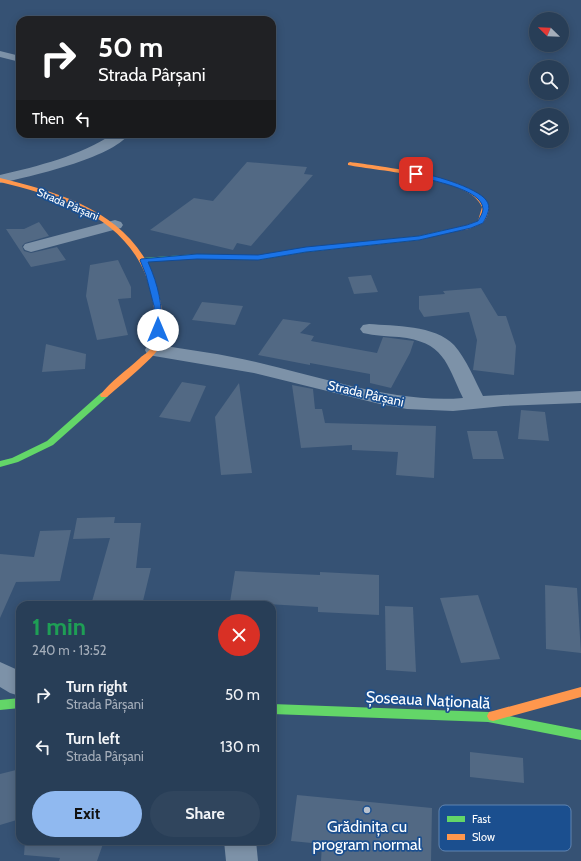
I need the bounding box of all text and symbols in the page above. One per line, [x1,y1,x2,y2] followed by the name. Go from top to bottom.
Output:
[529,12,569,52] north arrow
[529,12,569,148] map controls
[98,30,163,64] text: 50 m
[32,32,84,84] icon: right
[529,60,569,100] button: search
[98,64,206,86] text: Strada Pârșani
[72,108,94,130] icon: left
[529,108,569,148] button: layers
[32,110,64,128] text: Then
[399,157,433,191] pin
[405,163,427,185] icon: arrive
[35,185,101,224] street label: Strada Pârșani
[137,309,179,351] position arrow
[326,376,406,411] street label: Strada Pârșani
[32,612,86,641] text: 1 min
[218,614,260,656] button: close
[32,642,107,658] text: 240 m · 13:52
[66,678,127,696] text: Turn right
[32,684,54,706] icon: right
[225,686,260,704] text: 50 m
[365,687,491,714] street label: Șoseaua Națională
[66,696,144,712] text: Strada Pârșani
[66,730,120,748] text: Turn left
[32,736,54,758] icon: left
[220,738,260,756] text: 130 m
[66,748,144,764] text: Strada Pârșani
[32,791,142,837] button: Exit
[150,791,260,837] button: Share
[362,805,372,815] marker: Grădinița cu program normal
[439,805,571,851] legend
[472,812,491,826] text: Fast
[312,817,422,854] place label: Grădinița cu program normal
[472,830,495,844] text: Slow

